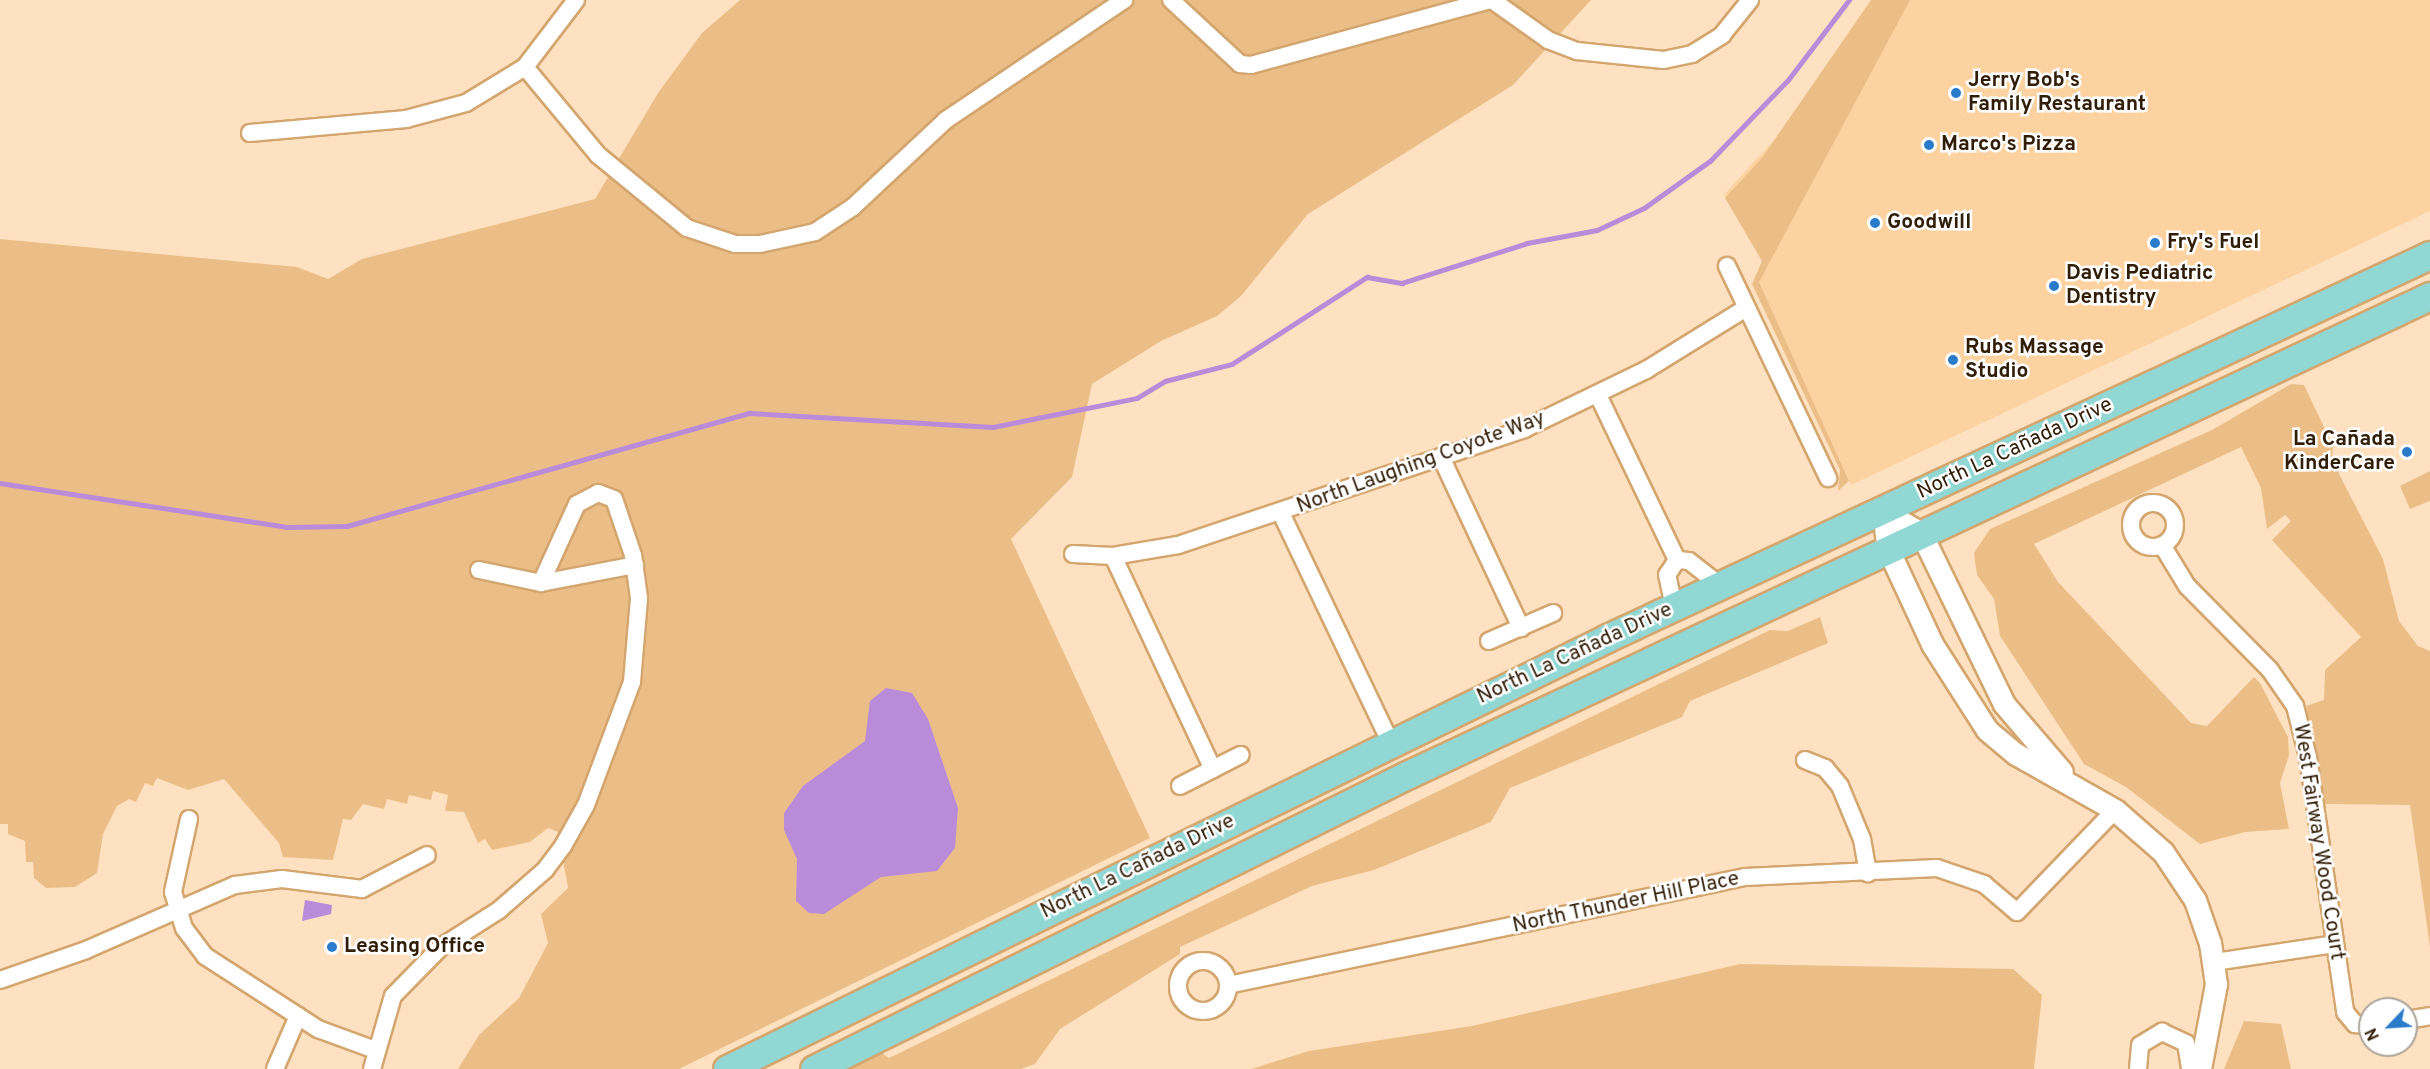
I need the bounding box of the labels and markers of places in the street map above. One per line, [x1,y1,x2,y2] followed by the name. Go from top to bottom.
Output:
[1968,68,2146,118] place label: Jerry Bob's Family Restaurant
[1949,86,1963,100] marker: Jerry Bob's Family Restaurant
[1941,132,2076,158] place label: Marco's Pizza
[1922,138,1936,152] marker: Marco's Pizza
[1887,210,1971,236] place label: Goodwill
[1868,216,1882,230] marker: Goodwill
[2167,230,2259,256] place label: Fry's Fuel
[2148,236,2162,250] marker: Fry's Fuel
[2066,261,2213,311] place label: Davis Pediatric Dentistry
[2047,279,2061,293] marker: Davis Pediatric Dentistry
[1965,335,2104,385] place label: Rubs Massage Studio
[1946,353,1960,367] marker: Rubs Massage Studio
[2284,427,2395,477] place label: La Cañada KinderCare
[2400,445,2414,459] marker: La Cañada KinderCare
[344,934,485,960] place label: Leasing Office
[325,940,339,954] marker: Leasing Office

